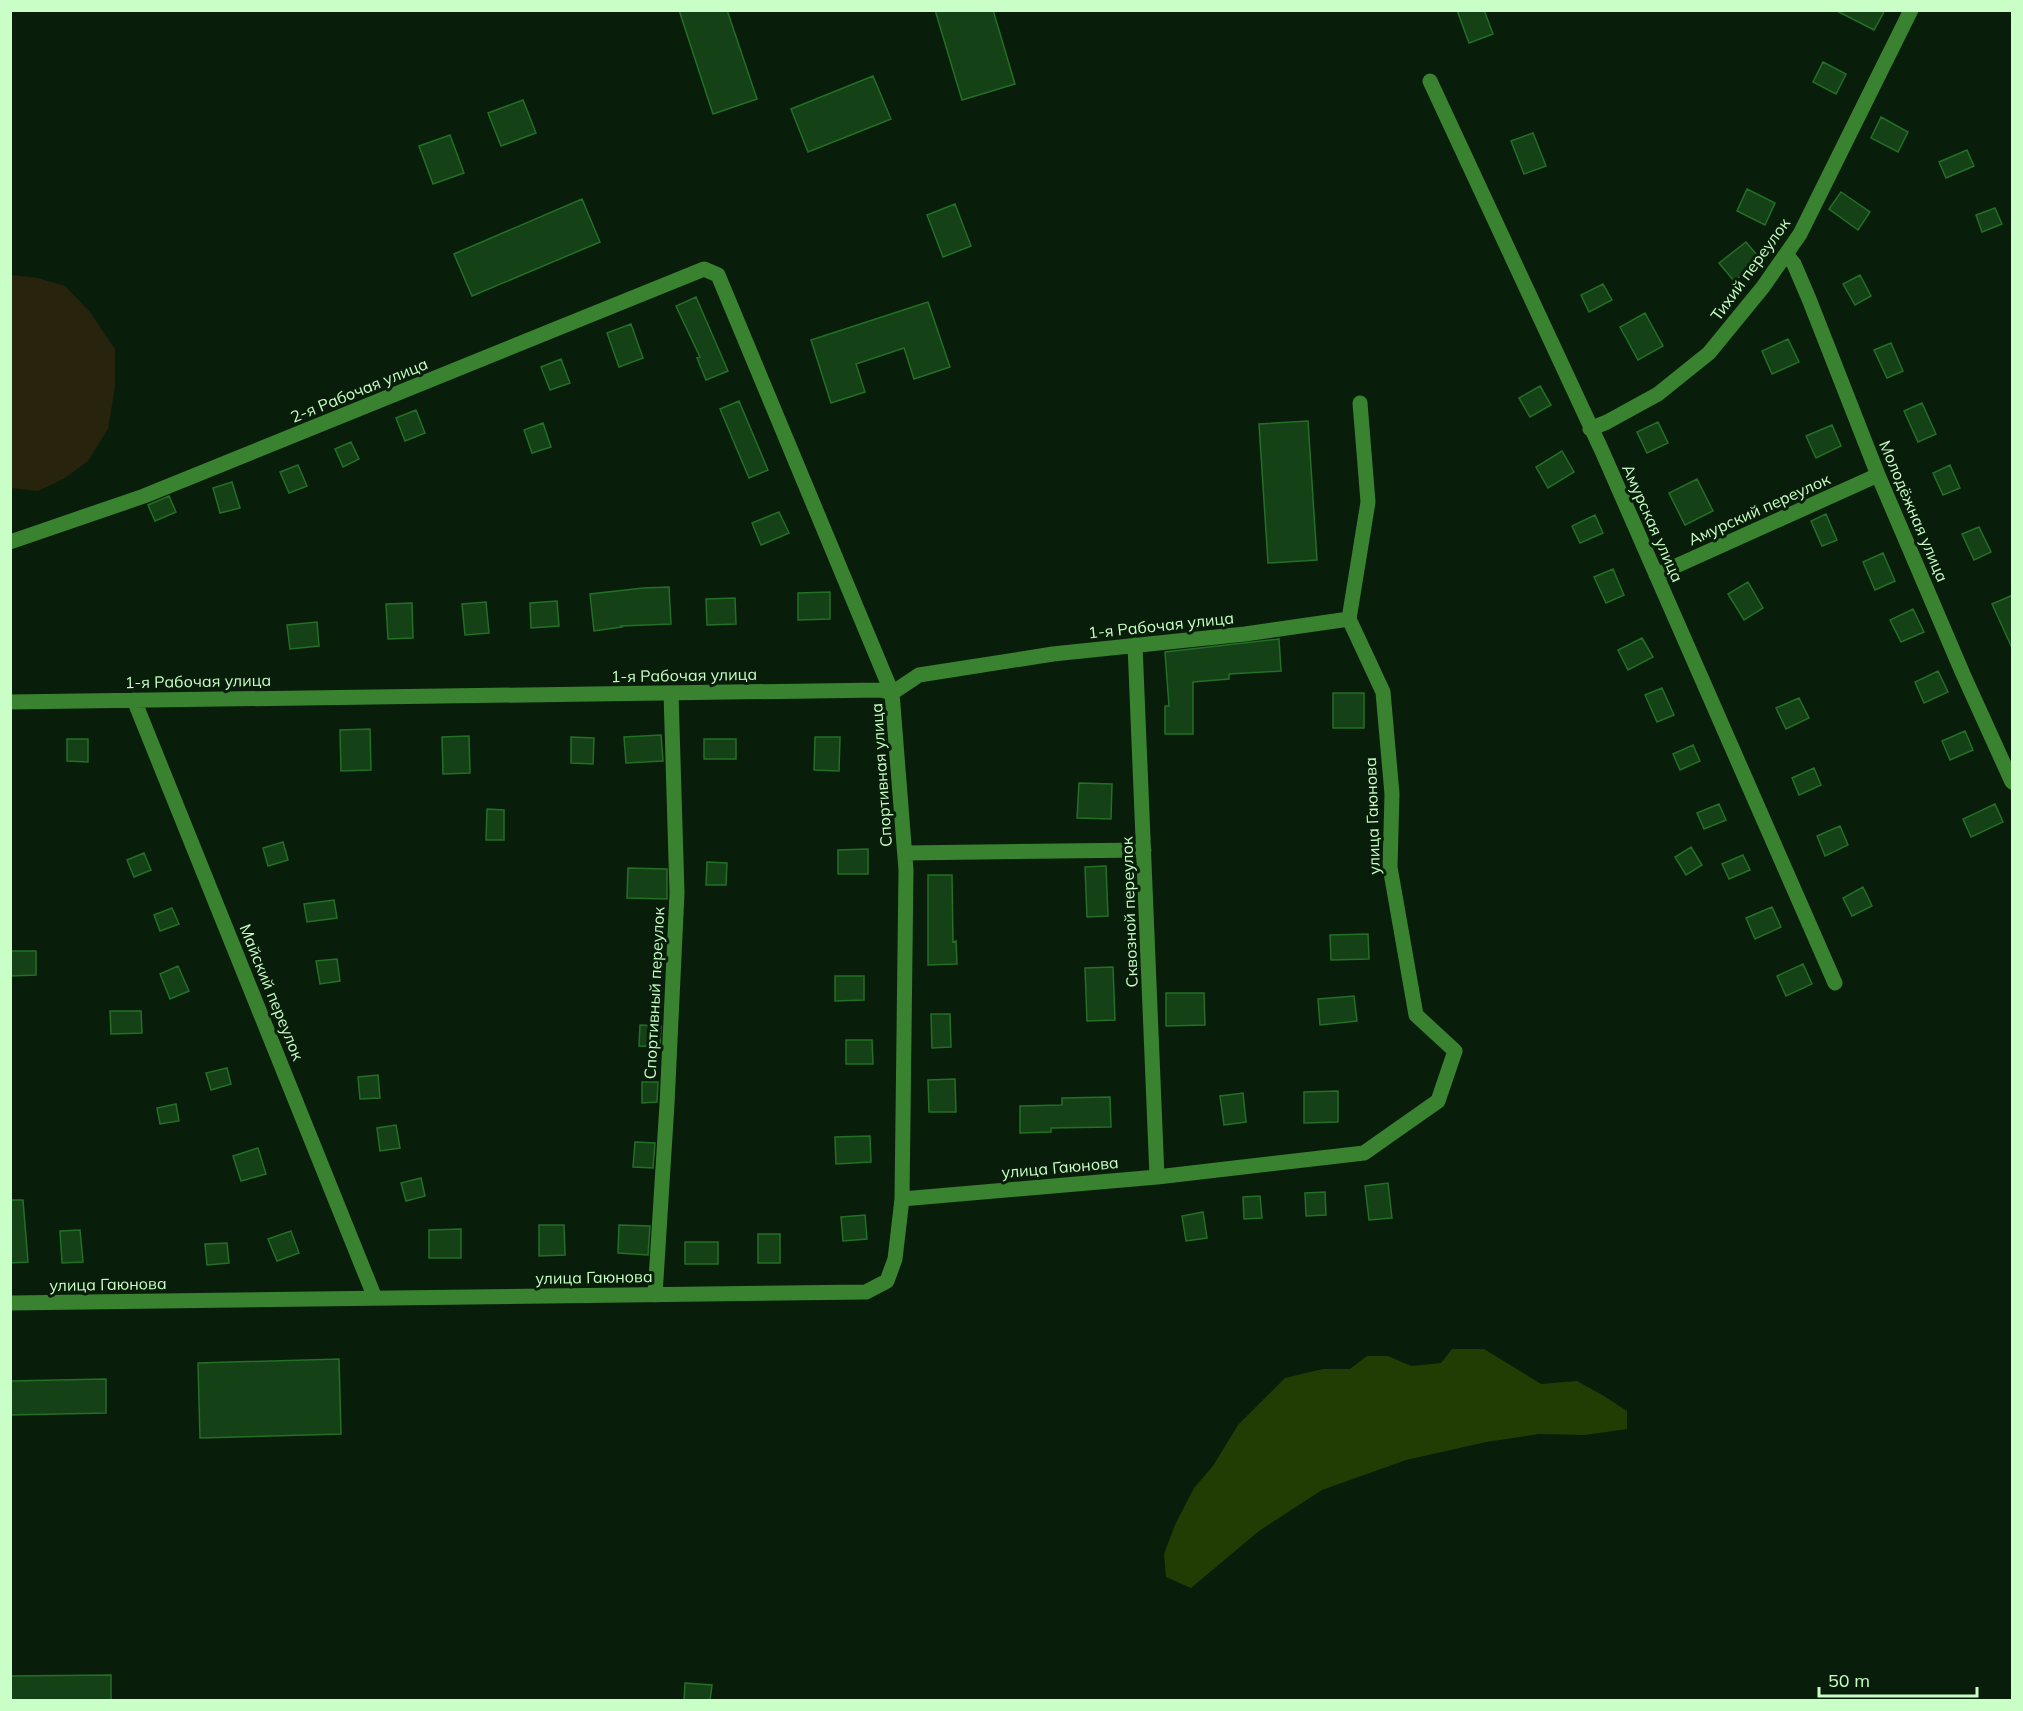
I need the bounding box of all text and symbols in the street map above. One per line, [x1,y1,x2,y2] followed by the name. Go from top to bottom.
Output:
[1706,213,1794,324] street label: Тихий переулок
[287,353,431,427] street label: 2-я Рабочая улица
[1875,437,1953,585] street label: Молодёжная улица
[1618,461,1688,585] street label: Амурская улица
[1685,469,1833,549] street label: Амурский переулок
[1087,607,1235,643] street label: 1-я Рабочая улица
[611,664,757,686] street label: 1-я Рабочая улица
[125,670,271,692] street label: 1-я Рабочая улица
[866,702,896,848] street label: Спортивная улица
[1360,757,1384,875] street label: улица Гаюнова
[1116,836,1142,988] street label: Сквозной переулок
[639,906,669,1080] street label: Спортивный переулок
[236,921,309,1063] street label: Майский переулок
[1001,1152,1119,1182] street label: улица Гаюнова
[535,1266,653,1288] street label: улица Гаюнова
[49,1273,167,1295] street label: улица Гаюнова
[1819,1660,1976,1698] scale bar
[1828,1669,1870,1692] text: 50 m

